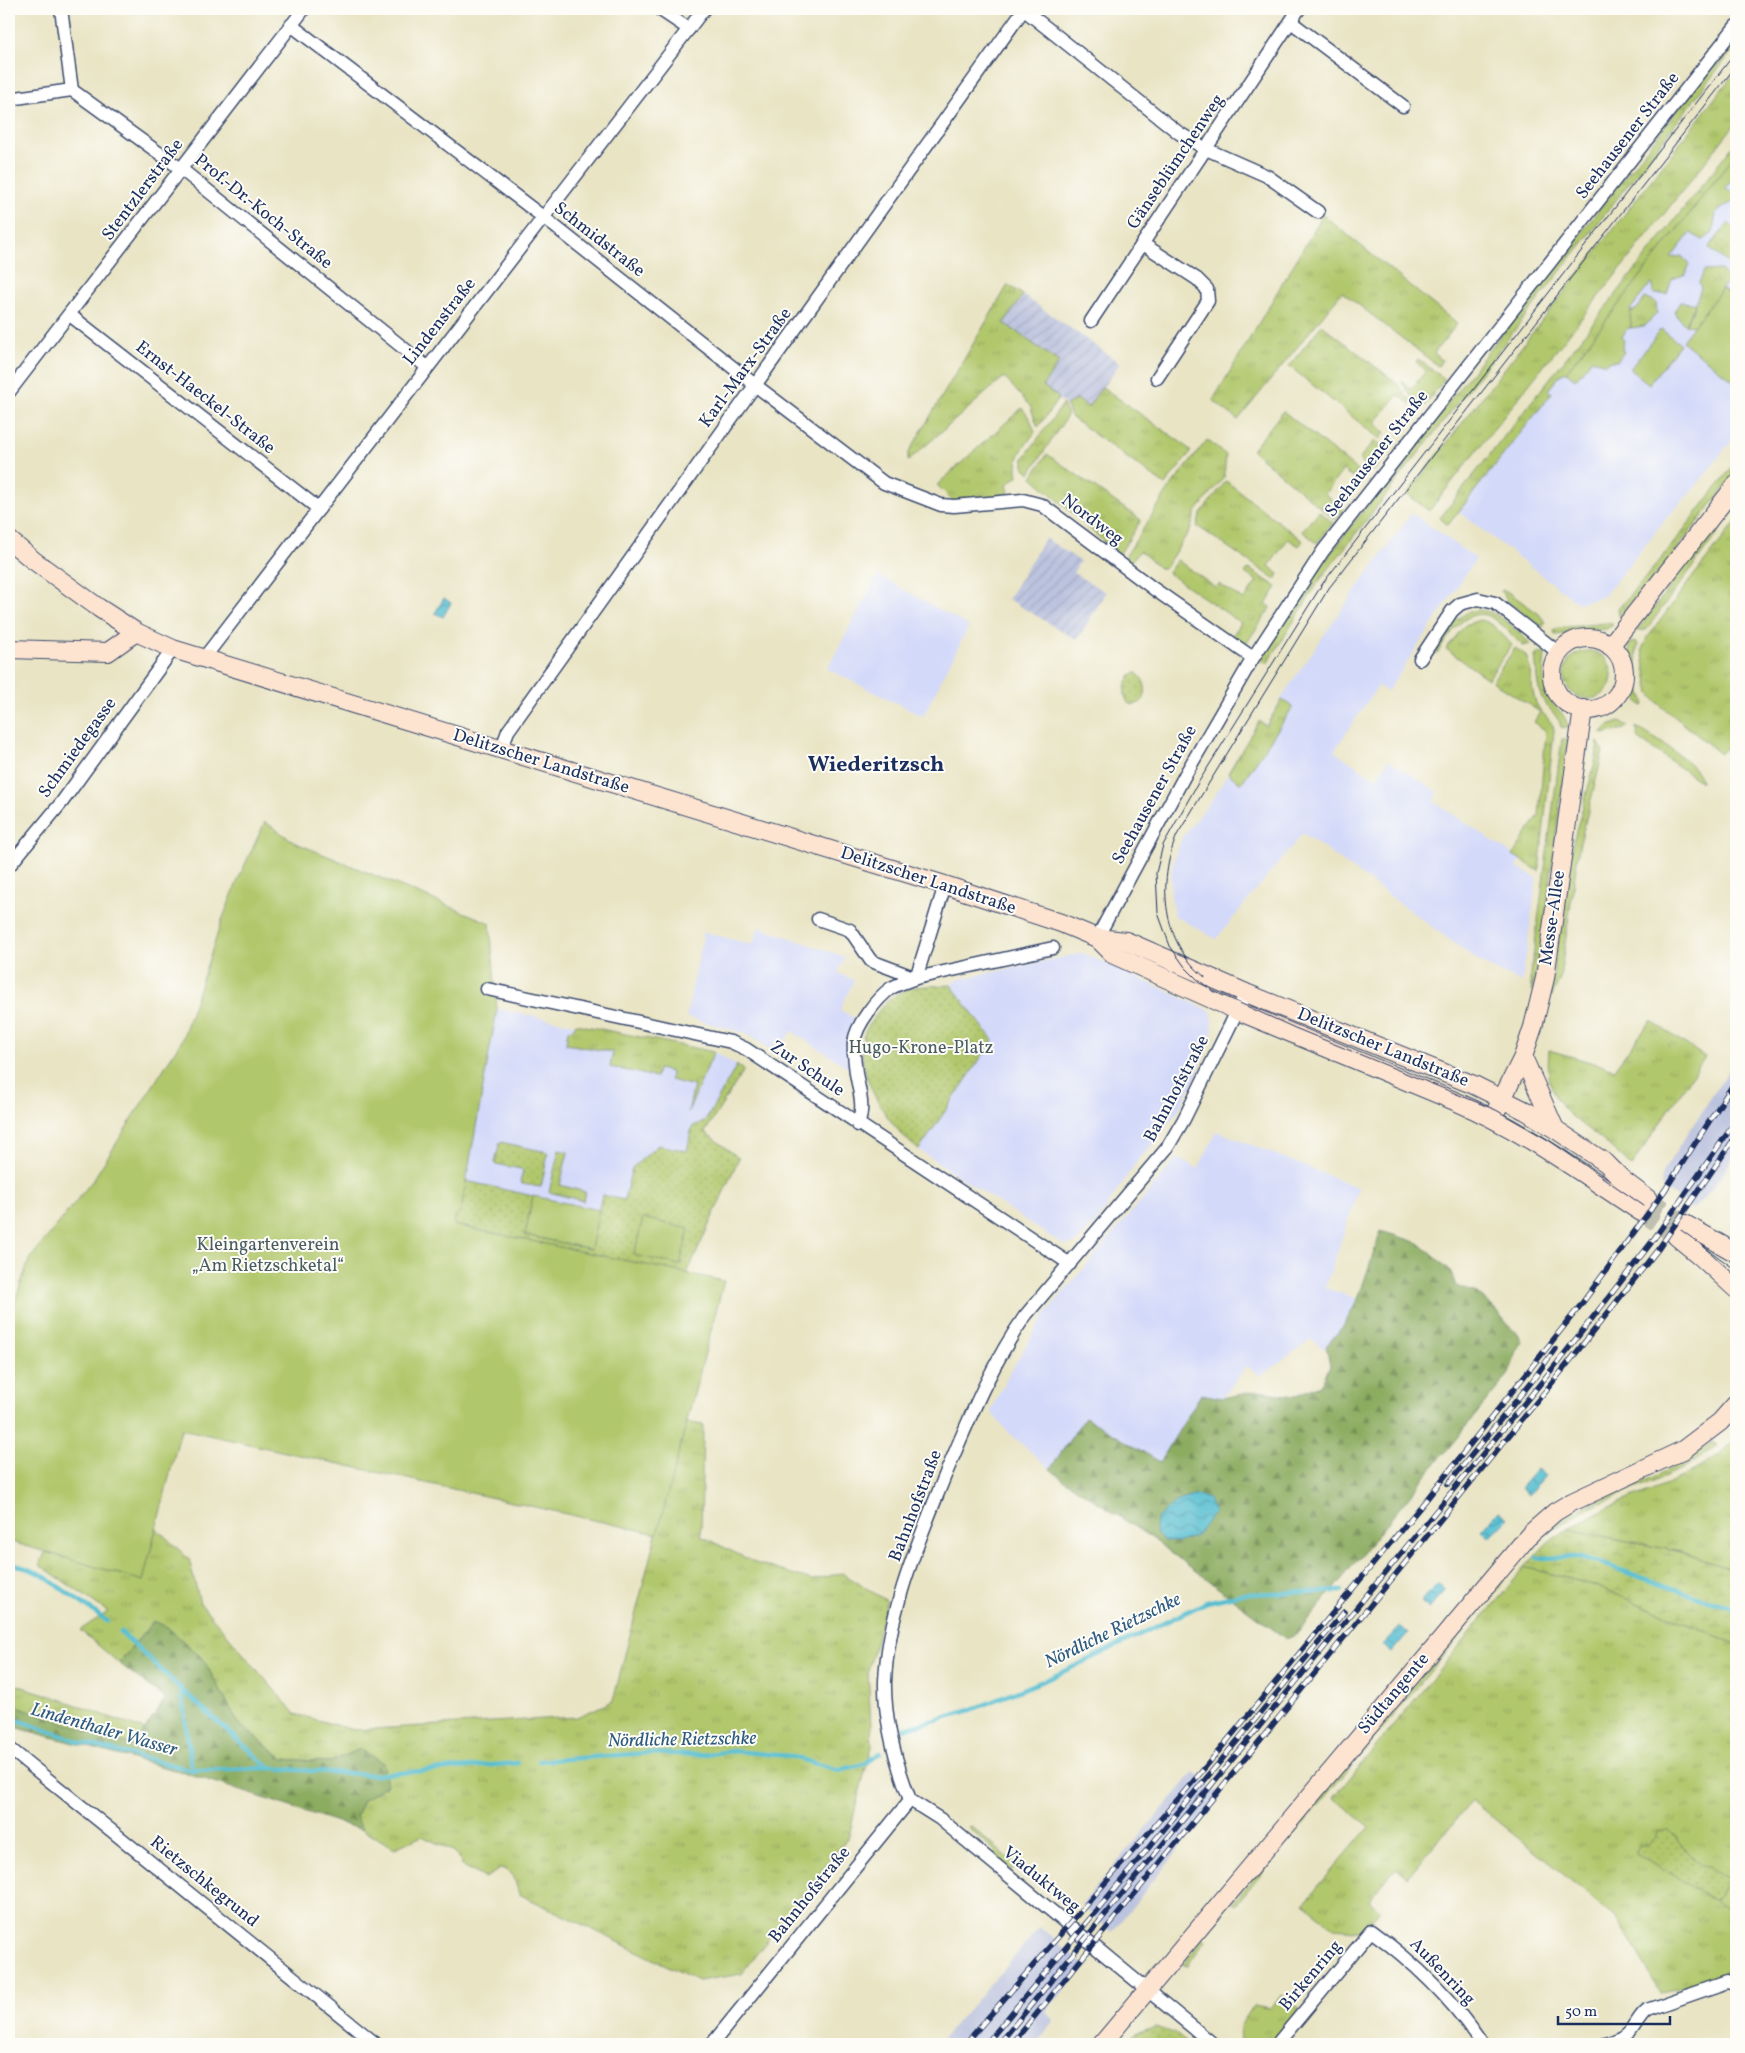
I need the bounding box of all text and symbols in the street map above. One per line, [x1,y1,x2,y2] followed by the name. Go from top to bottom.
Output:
[1570,67,1686,205] street label: Seehausener Straße
[1121,89,1231,235] street label: Gänseblümchenweg
[96,134,190,246] street label: Stentzlerstraße
[188,148,338,276] street label: Prof.-Dr.-Koch-Straße
[548,196,650,284] street label: Schmidstraße
[398,273,482,371] street label: Lindenstraße
[694,303,798,433] street label: Karl-Marx-Straße
[130,335,280,461] street label: Ernst-Haeckel-Straße
[1319,385,1435,523] street label: Seehausener Straße
[1056,488,1128,552] street label: Nordweg
[33,693,123,803] street label: Schmiedegasse
[1106,721,1204,869] street label: Seehausener Straße
[450,723,632,801] street label: Delitzscher Landstraße
[808,750,944,781] district label: Wiederitzsch
[837,841,1019,921] street label: Delitzscher Landstraße
[1534,869,1572,967] street label: Messe-Allee
[1293,1002,1473,1094] street label: Delitzscher Landstraße
[1138,1031,1216,1147] street label: Bahnhofstraße
[765,1035,849,1103] street label: Zur Schule
[849,1036,993,1061] park label: Hugo-Krone-Platz
[192,1233,344,1279] park label: Kleingartenverein „Am Rietzschketal“
[883,1446,949,1566] street label: Bahnhofstraße
[1040,1587,1186,1675] water label: Nördliche Rietzschke
[1352,1648,1436,1740] street label: Südtangente
[28,1697,181,1764] water label: Lindenthaler Wasser
[607,1726,757,1754] water label: Nördliche Rietzschke
[144,1830,264,1934] street label: Rietzschkegrund
[763,1841,857,1949] street label: Bahnhofstraße
[997,1841,1085,1919] street label: Viaduktweg
[1403,1933,1481,2011] street label: Außenring
[1274,1935,1348,2017] street label: Birkenring
[1558,1993,1670,2025] scale bar
[1565,2002,1597,2023] text: 50 m

